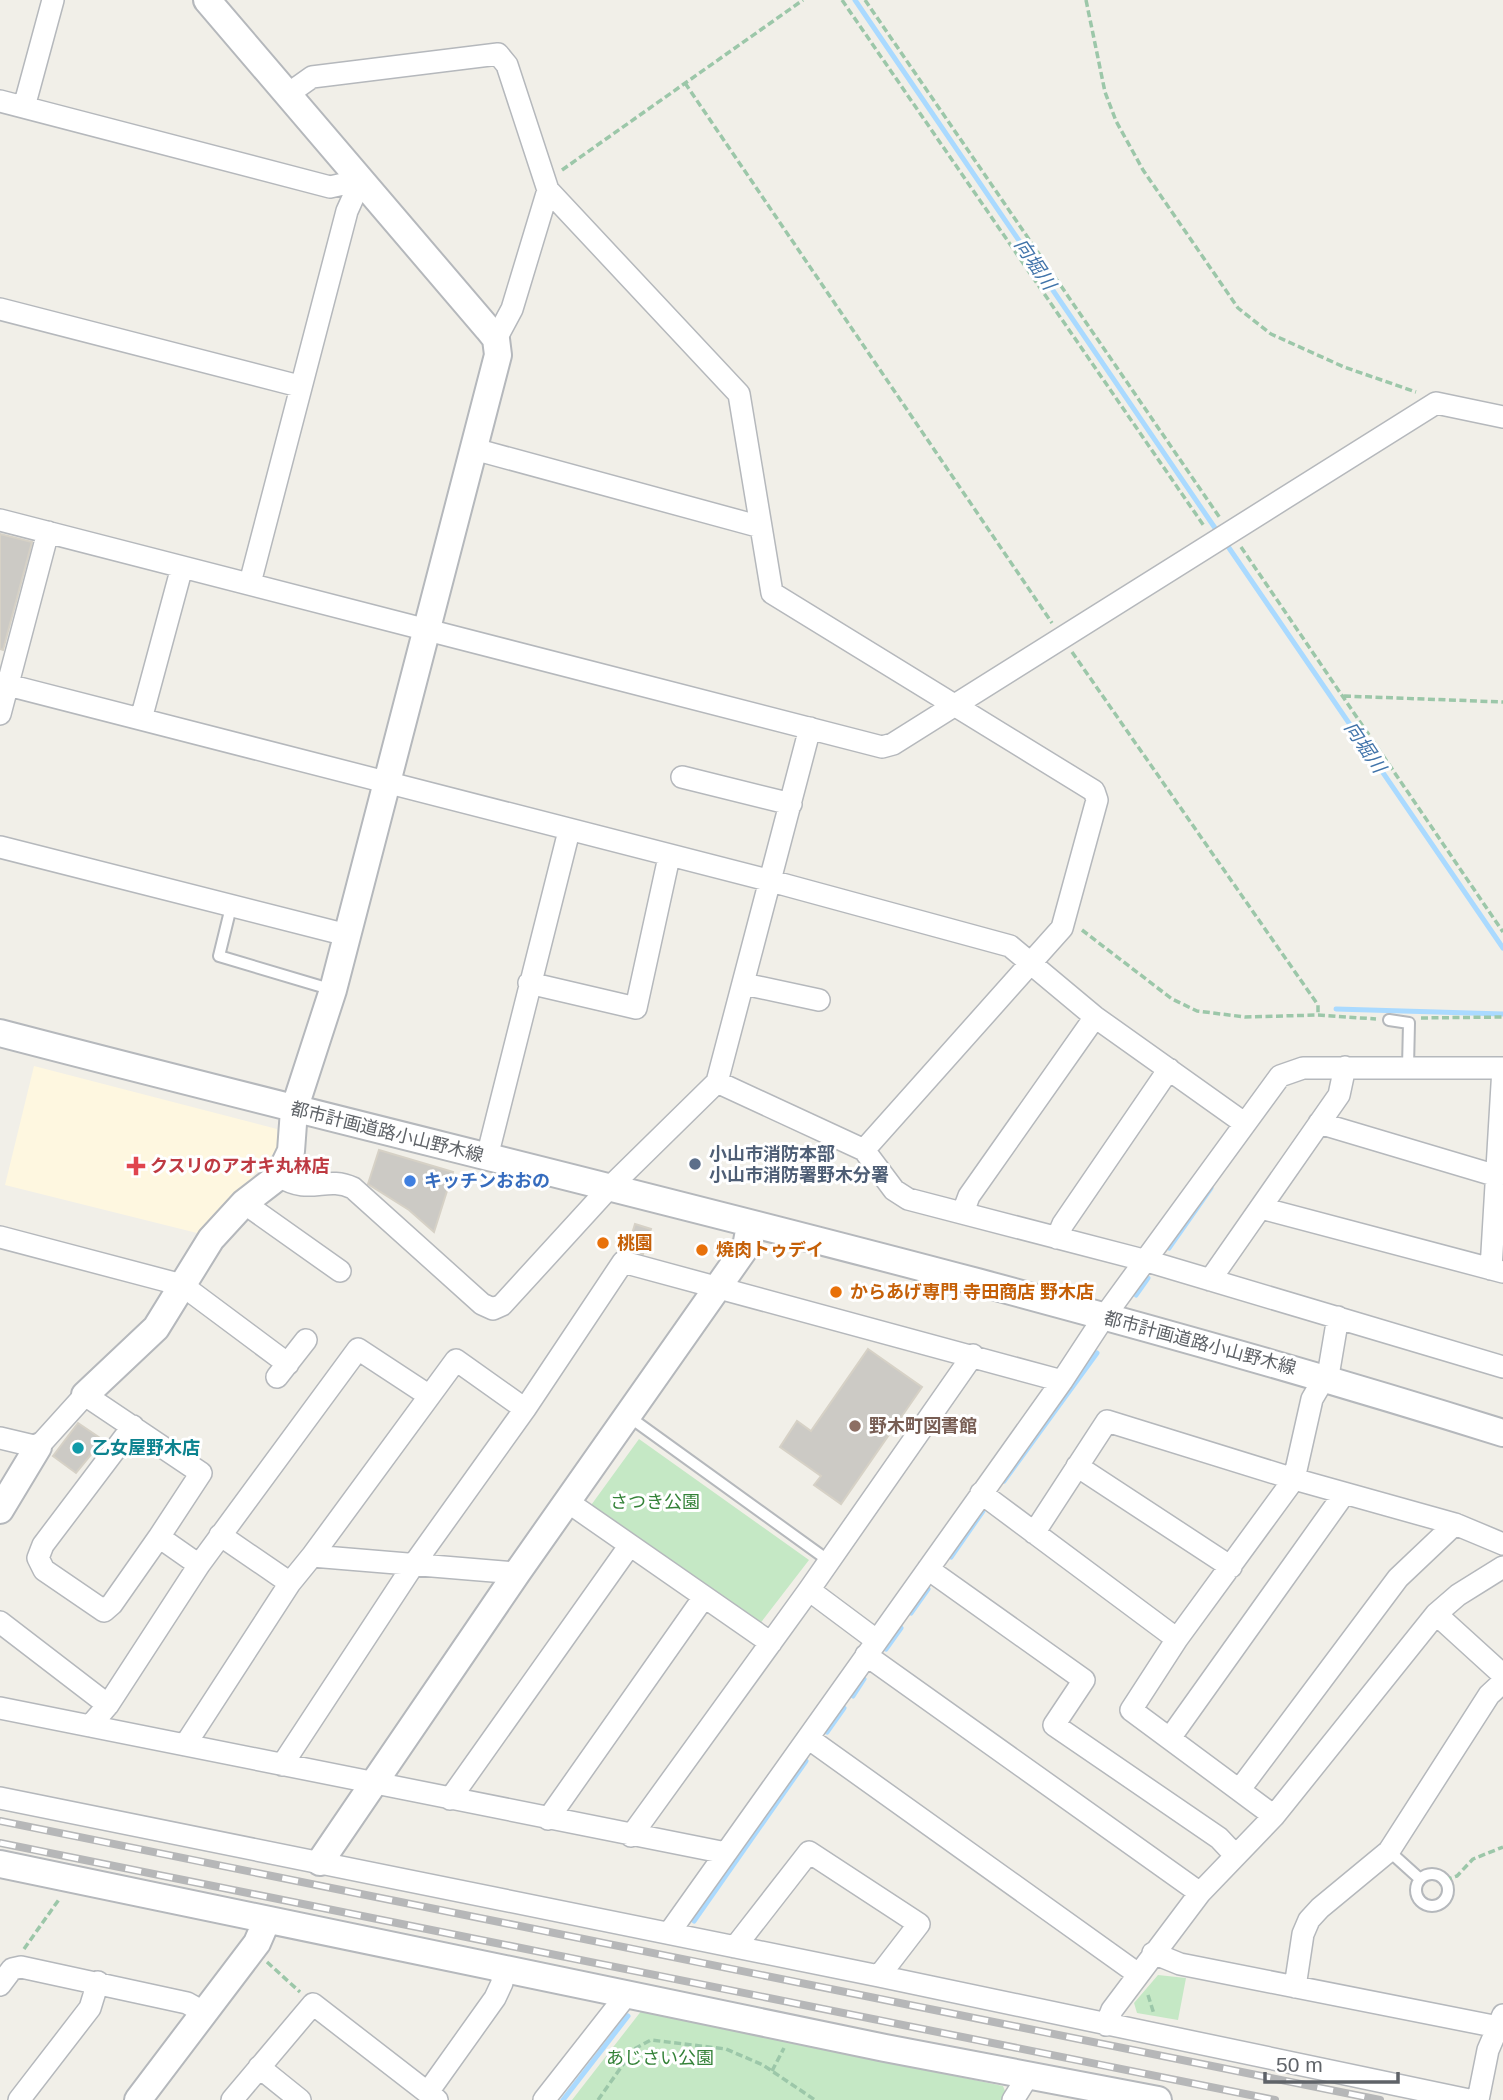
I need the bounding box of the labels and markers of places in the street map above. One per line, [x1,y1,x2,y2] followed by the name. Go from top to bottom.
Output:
[709,1144,889,1185] place label: 小山市消防本部 小山市消防署野木分署
[150,1156,329,1176] place label: クスリのアオキ丸林店
[687,1156,703,1172] marker: 小山市消防本部 小山市消防署野木分署
[128,1158,144,1174] marker: クスリのアオキ丸林店
[424,1171,550,1191] place label: キッチンおおの
[402,1173,418,1189] marker: キッチンおおの
[617,1233,653,1253] place label: 桃園
[595,1235,611,1251] marker: 桃園
[716,1240,824,1260] place label: 焼肉トゥデイ
[694,1242,710,1258] marker: 焼肉トゥデイ
[850,1282,1094,1302] place label: からあげ専門 寺田商店 野木店
[828,1284,844,1300] marker: からあげ専門 寺田商店 野木店
[869,1416,977,1436] place label: 野木町図書館
[847,1418,863,1434] marker: 野木町図書館
[92,1438,200,1458] place label: 乙女屋野木店
[70,1440,86,1456] marker: 乙女屋野木店

